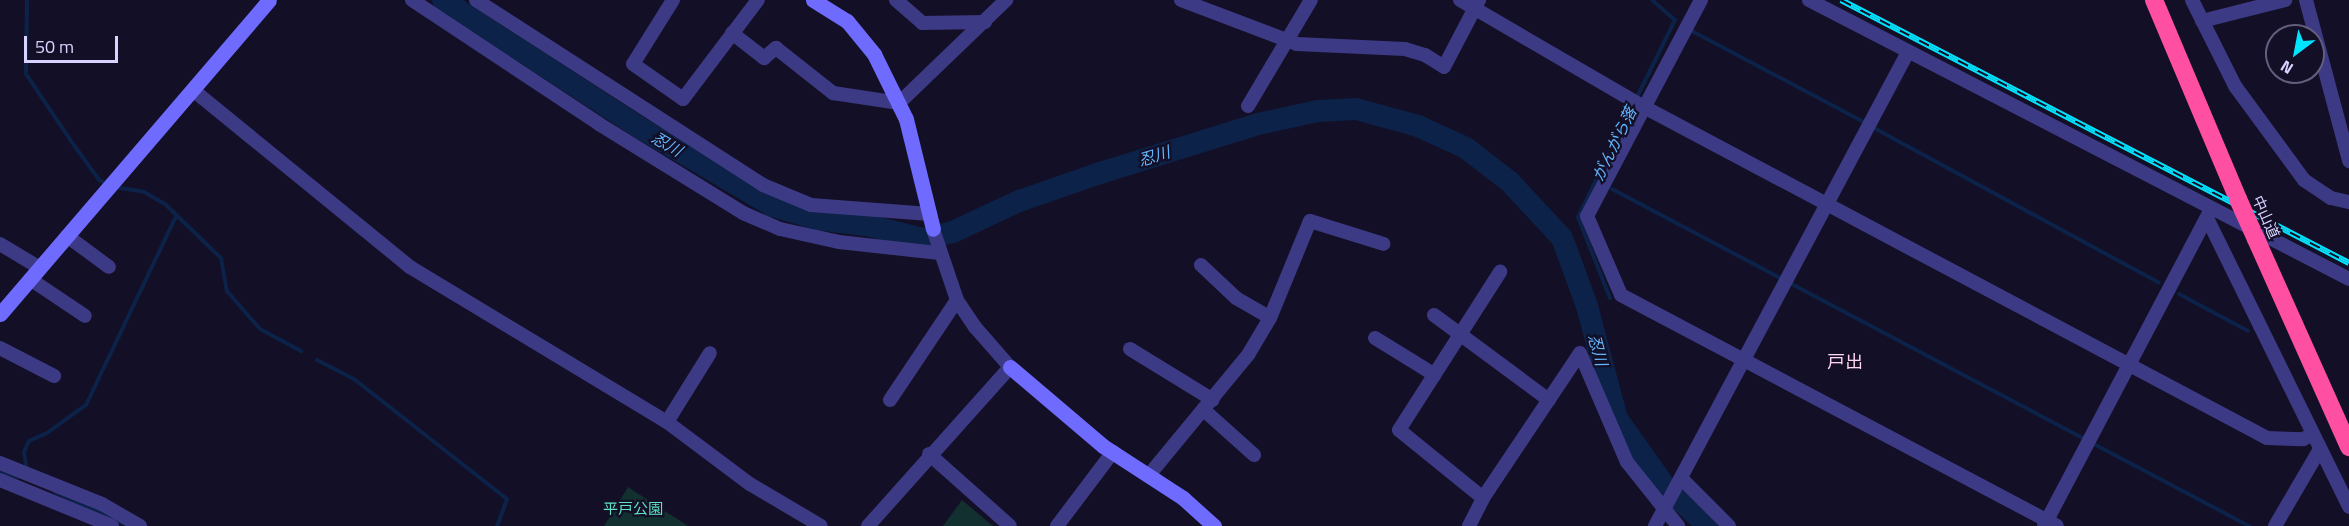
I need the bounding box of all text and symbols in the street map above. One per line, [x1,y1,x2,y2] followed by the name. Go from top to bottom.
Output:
[27,24,122,62] scale bar
[2265,24,2325,84] north arrow
[35,33,74,60] text: 50 m
[2275,54,2298,81] text: N
[1588,104,1640,184] water label: がんがら落
[648,128,686,160] water label: 忍川
[1136,142,1172,170] water label: 忍川
[2249,193,2283,241] street label: 中山道
[1585,332,1611,368] water label: 忍川
[1827,351,1863,373] district label: 戸出
[603,500,663,518] park label: 平戸公園

